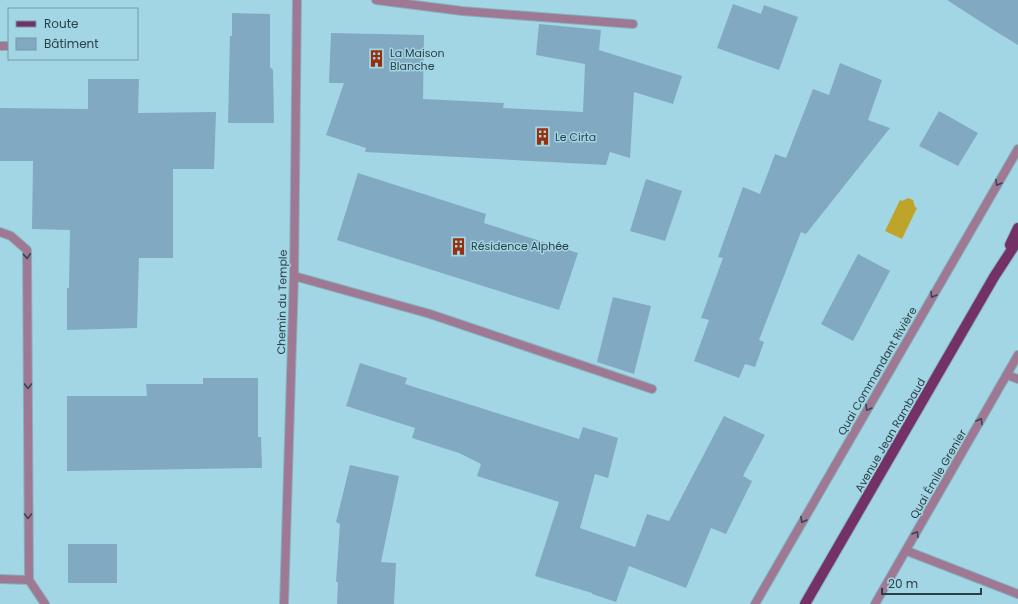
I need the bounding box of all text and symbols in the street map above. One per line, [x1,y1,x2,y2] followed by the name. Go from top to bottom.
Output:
[8,8,138,60] legend
[44,15,78,32] text: Route
[44,35,99,52] text: Bâtiment
[390,45,445,74] place label: La Maison Blanche
[367,49,387,69] building icon: La Maison Blanche
[532,127,552,147] building icon: Le Cirta
[555,129,596,145] place label: Le Cirta
[996,179,1003,186] one-way arrow
[448,236,468,256] building icon: Résidence Alphée
[471,238,569,254] place label: Résidence Alphée
[273,249,291,355] street label: Chemin du Temple
[22,253,31,260] one-way arrow
[931,291,938,298] one-way arrow
[833,303,921,438] street label: Quai Commandant Rivière
[851,375,929,495] street label: Avenue Jean Rambaud
[24,383,32,389] one-way arrow
[866,404,873,411] one-way arrow
[976,418,983,425] one-way arrow
[906,426,970,522] street label: Quai Émile Grenier
[24,513,33,519] one-way arrow
[800,516,807,523] one-way arrow
[912,531,919,538] one-way arrow
[882,570,981,596] scale bar
[888,575,918,592] text: 20 m

